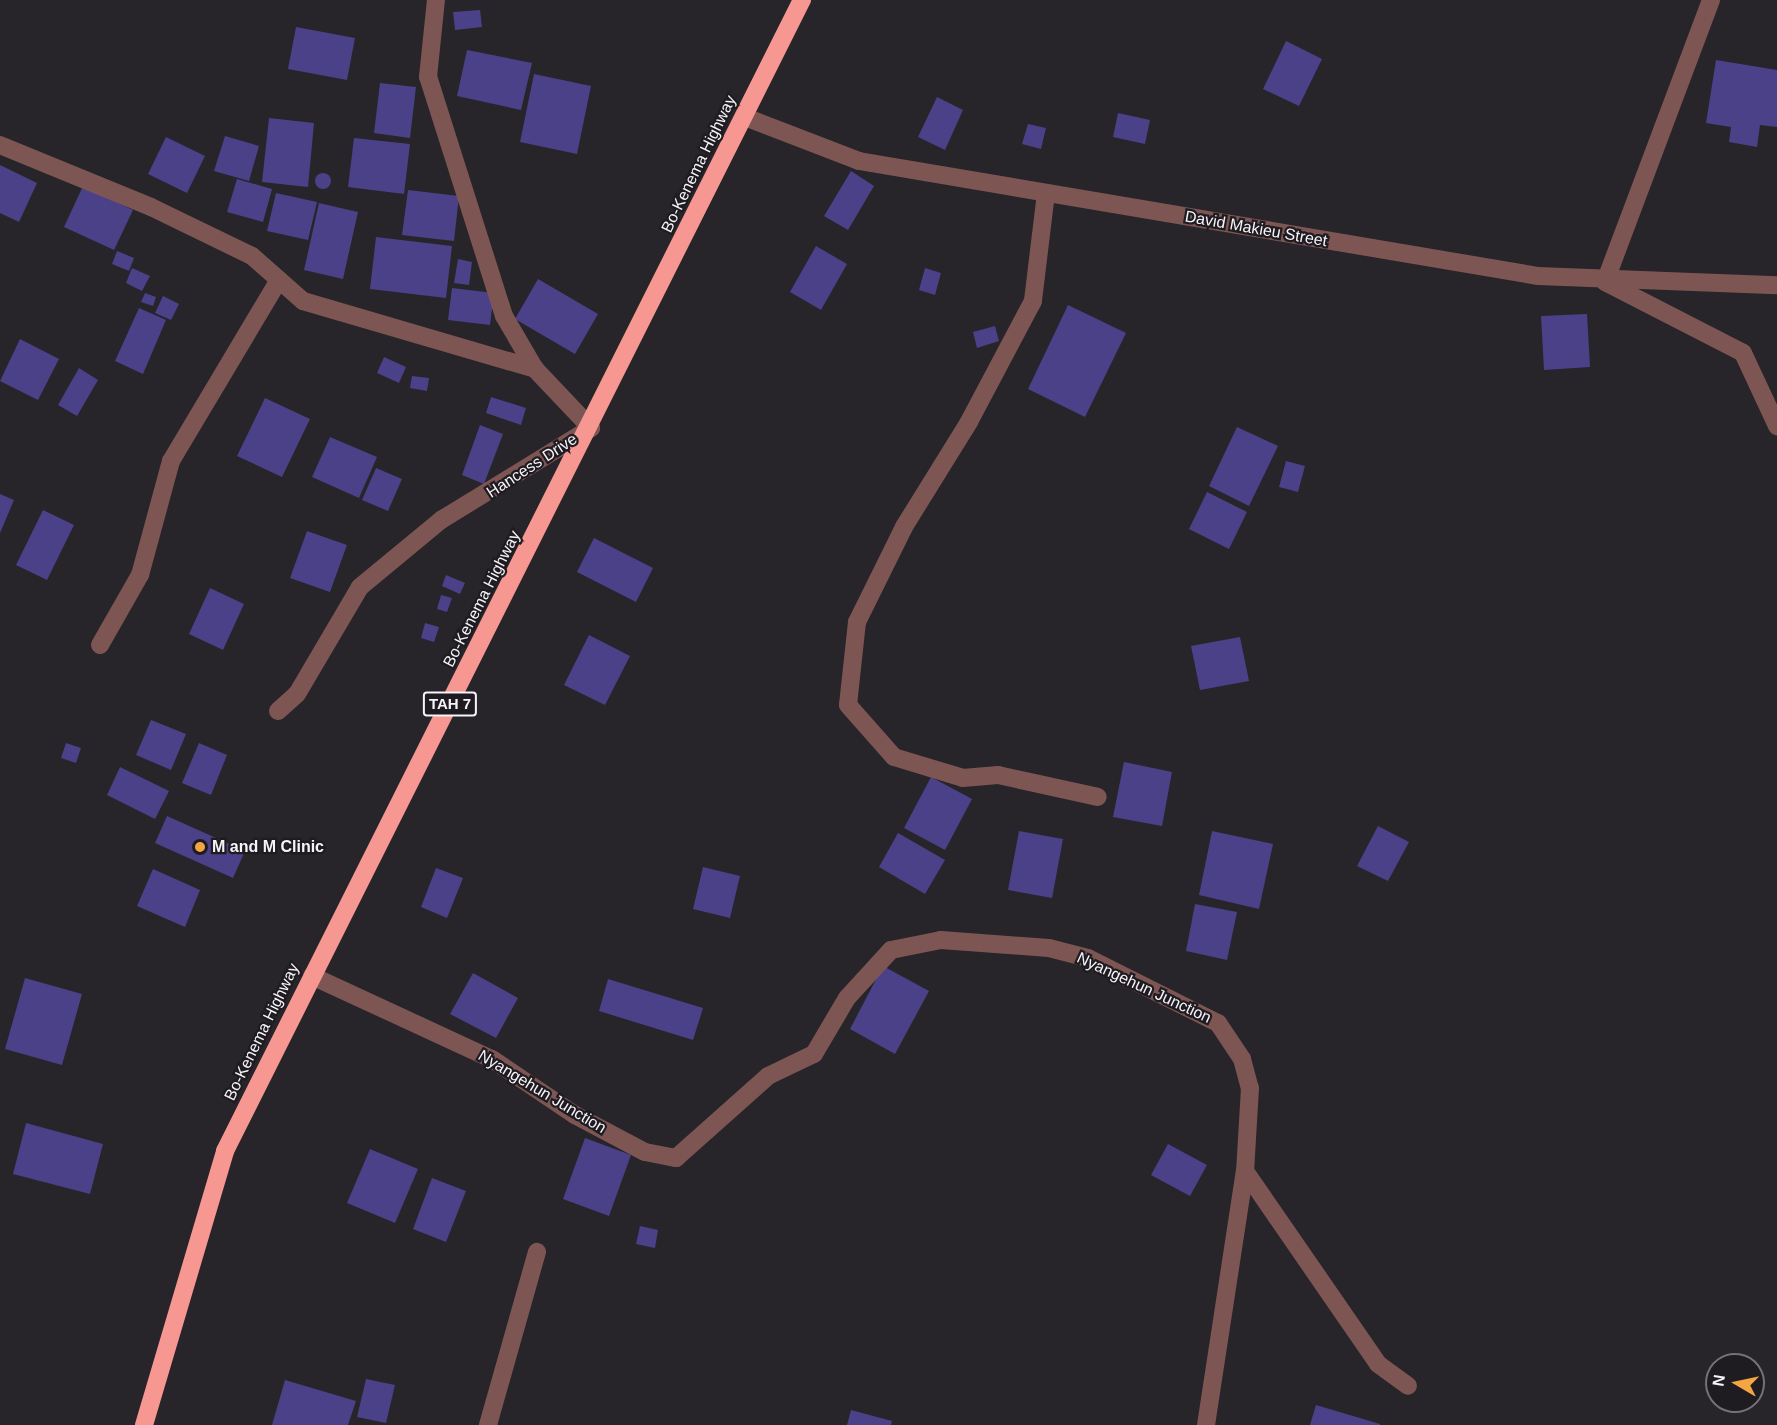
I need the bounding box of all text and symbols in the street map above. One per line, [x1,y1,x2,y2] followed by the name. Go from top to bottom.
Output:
[657,92,741,236] street label: Bo-Kenema Highway
[1183,207,1329,251] street label: David Makieu Street
[483,430,581,502] street label: Hancess Drive
[439,528,525,670] street label: Bo-Kenema Highway
[422,692,478,716] road number: TAH 7
[212,837,324,857] place label: M and M Clinic
[193,840,207,854] marker: M and M Clinic
[1074,948,1214,1028] street label: Nyangehun Junction
[220,960,304,1104] street label: Bo-Kenema Highway
[475,1046,609,1138] street label: Nyangehun Junction
[1705,1353,1765,1413] north arrow
[1709,1373,1728,1387] text: N

